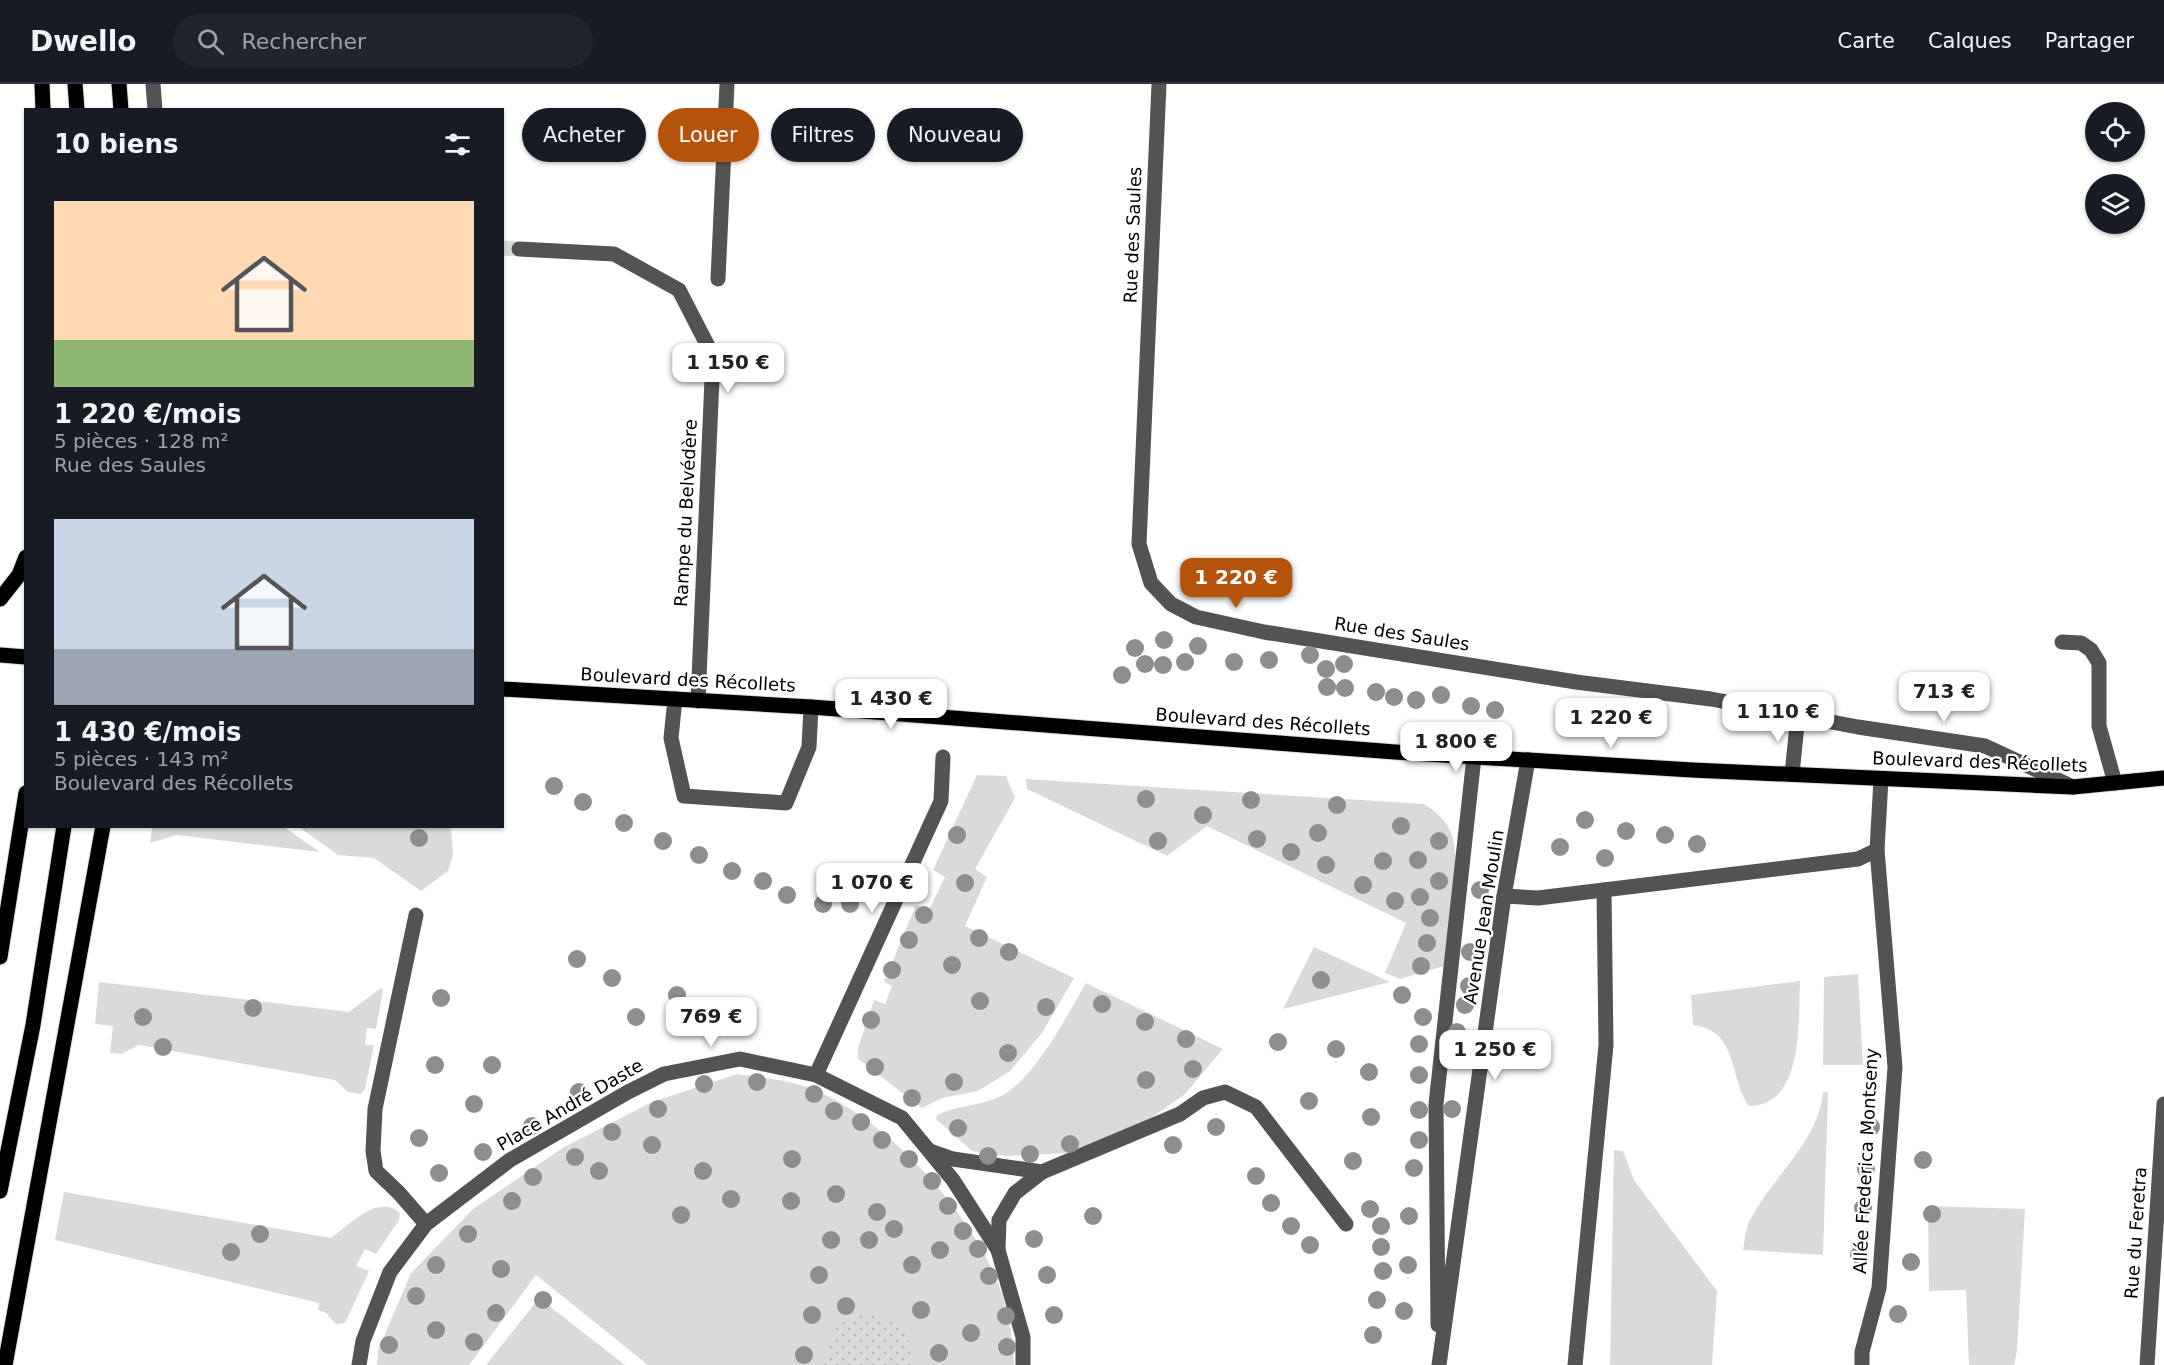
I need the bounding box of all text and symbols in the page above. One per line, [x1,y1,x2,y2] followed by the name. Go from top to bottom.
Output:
[173,14,593,68] search box
[30,25,137,58] text: Dwello
[194,25,227,58] icon: search
[242,29,366,54] text: Rechercher
[1838,29,1895,53] text: Carte
[1928,29,2012,53] text: Calques
[2045,29,2134,53] text: Partager
[2085,102,2145,234] map controls
[2085,102,2145,162] button: locate
[522,108,646,162] chip: Acheter
[658,108,759,162] chip: Louer
[771,108,875,162] chip: Filtres
[887,108,1023,162] chip: Nouveau
[441,128,474,161] icon: filters
[54,129,178,159] text: 10 biens
[1120,166,1145,304] street label: Rue des Saules
[2085,174,2145,234] button: layers
[210,240,318,348] icon: home
[673,343,783,394] pin: 1 150 €
[686,350,770,374] text: 1 150 €
[54,399,241,429] text: 1 220 €/mois
[670,418,701,607] street label: Rampe du Belvédère
[54,429,228,453] text: 5 pièces · 128 m²
[54,453,206,477] text: Rue des Saules
[210,558,318,666] icon: home
[1181,558,1291,609] pin: 1 220 €
[1194,565,1278,589] text: 1 220 €
[1333,612,1471,655] street label: Rue des Saules
[580,663,796,696] street label: Boulevard des Récollets
[1902,672,1986,723] pin: 713 €
[836,679,946,730] pin: 1 430 €
[1913,679,1975,703] text: 713 €
[849,686,933,710] text: 1 430 €
[1723,692,1833,743] pin: 1 110 €
[1556,698,1666,749] pin: 1 220 €
[1736,699,1820,723] text: 1 110 €
[1155,704,1371,739] street label: Boulevard des Récollets
[1569,705,1653,729] text: 1 220 €
[54,717,241,747] text: 1 430 €/mois
[1401,722,1511,773] pin: 1 800 €
[1414,729,1498,753] text: 1 800 €
[54,747,228,771] text: 5 pièces · 143 m²
[1872,747,2088,776] street label: Boulevard des Récollets
[54,771,294,795] text: Boulevard des Récollets
[1459,828,1508,1006] street label: Avenue Jean Moulin
[817,863,927,914] pin: 1 070 €
[830,870,914,894] text: 1 070 €
[669,997,753,1048] pin: 769 €
[680,1004,742,1028] text: 769 €
[1440,1030,1550,1081] pin: 1 250 €
[1453,1037,1537,1061] text: 1 250 €
[1849,1047,1882,1275] street label: Allée Frederica Montseny
[493,1054,646,1155] street label: Place André Daste
[2120,1166,2151,1300] street label: Rue du Feretra

